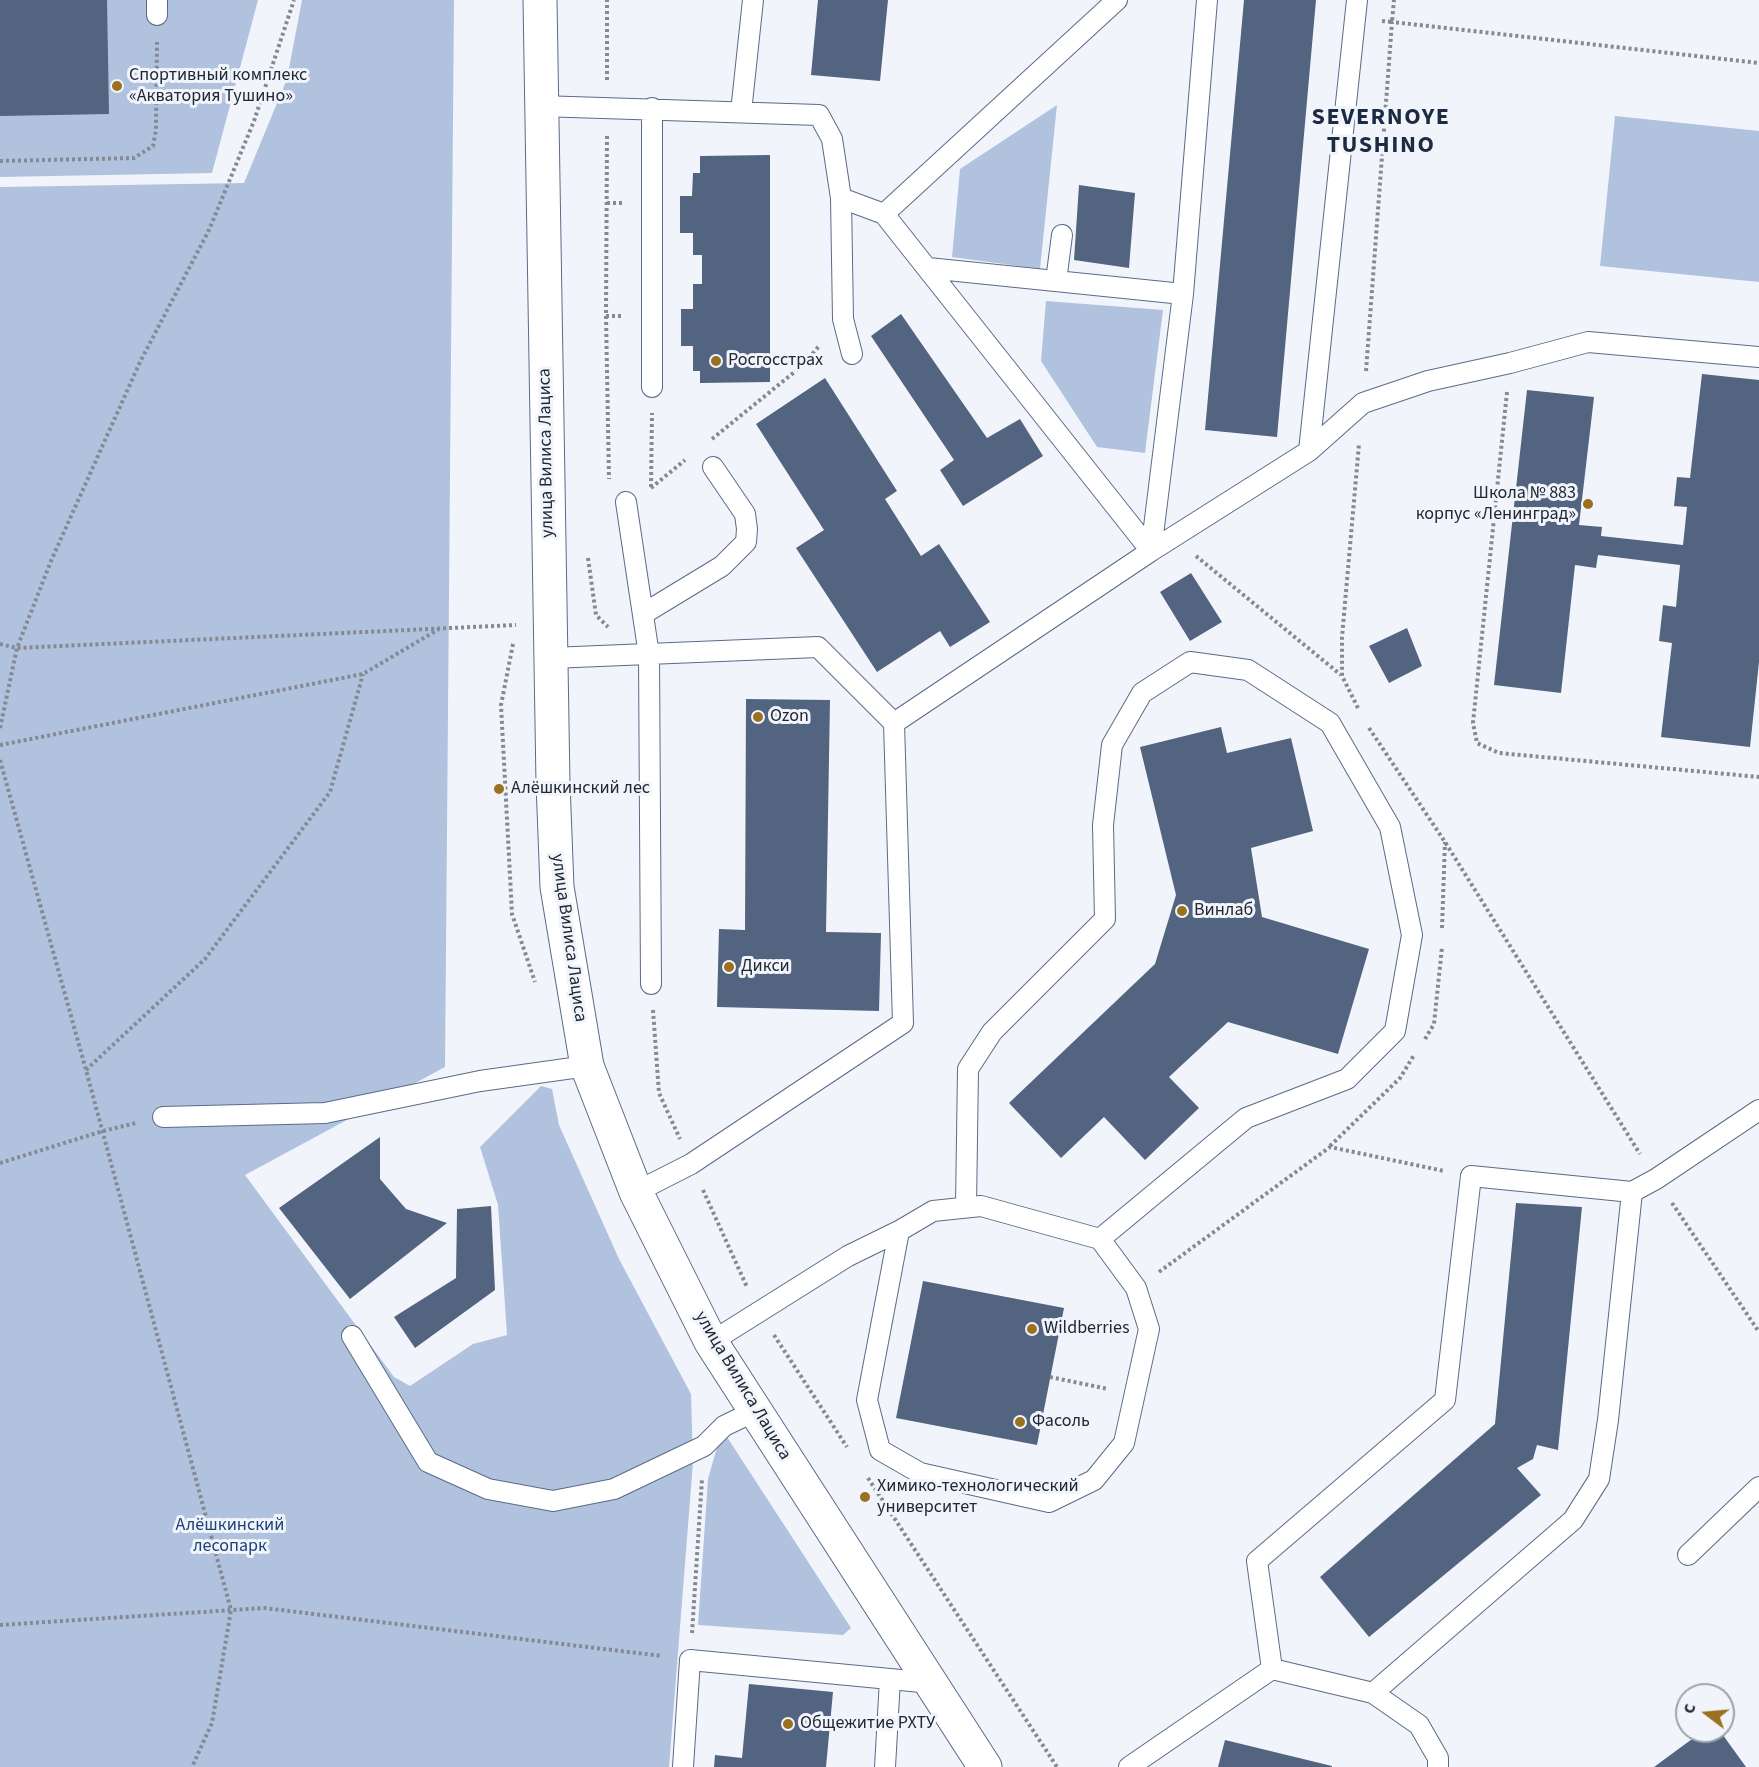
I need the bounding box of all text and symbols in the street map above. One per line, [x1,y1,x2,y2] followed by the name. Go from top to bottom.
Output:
[129,65,307,107] place label: Спортивный комплекс «Акватория Тушино»
[110,79,124,93] marker: Спортивный комплекс «Акватория Тушино»
[1312,105,1450,161] district label: SEVERNOYE TUSHINO
[728,350,823,372] place label: Росгосстрах
[709,354,723,368] marker: Росгосстрах
[535,368,559,538] street label: улица Вилиса Лациса
[1416,483,1576,526] place label: Школа № 883 корпус «Ленинград»
[1581,497,1595,511] marker: Школа № 883 корпус «Ленинград»
[770,706,809,728] place label: Ozon
[751,710,765,724] marker: Ozon
[511,778,650,800] place label: Алёшкинский лес
[492,782,506,796] marker: Алёшкинский лес
[545,852,591,1024] street label: улица Вилиса Лациса
[1194,900,1253,922] place label: Винлаб
[1175,904,1189,918] marker: Винлаб
[741,956,790,978] place label: Дикси
[722,960,736,974] marker: Дикси
[689,1308,795,1464] street label: улица Вилиса Лациса
[1044,1318,1129,1340] place label: Wildberries
[1025,1322,1039,1336] marker: Wildberries
[1032,1411,1090,1433] place label: Фасоль
[1013,1415,1027,1429] marker: Фасоль
[877,1476,1079,1518] place label: Химико-технологический университет
[858,1490,872,1504] marker: Химико-технологический университет
[176,1515,284,1558] park label: Алёшкинский лесопарк
[1675,1683,1735,1743] north arrow
[1678,1701,1701,1716] text: С
[800,1713,935,1735] place label: Общежитие РХТУ
[781,1717,795,1731] marker: Общежитие РХТУ

